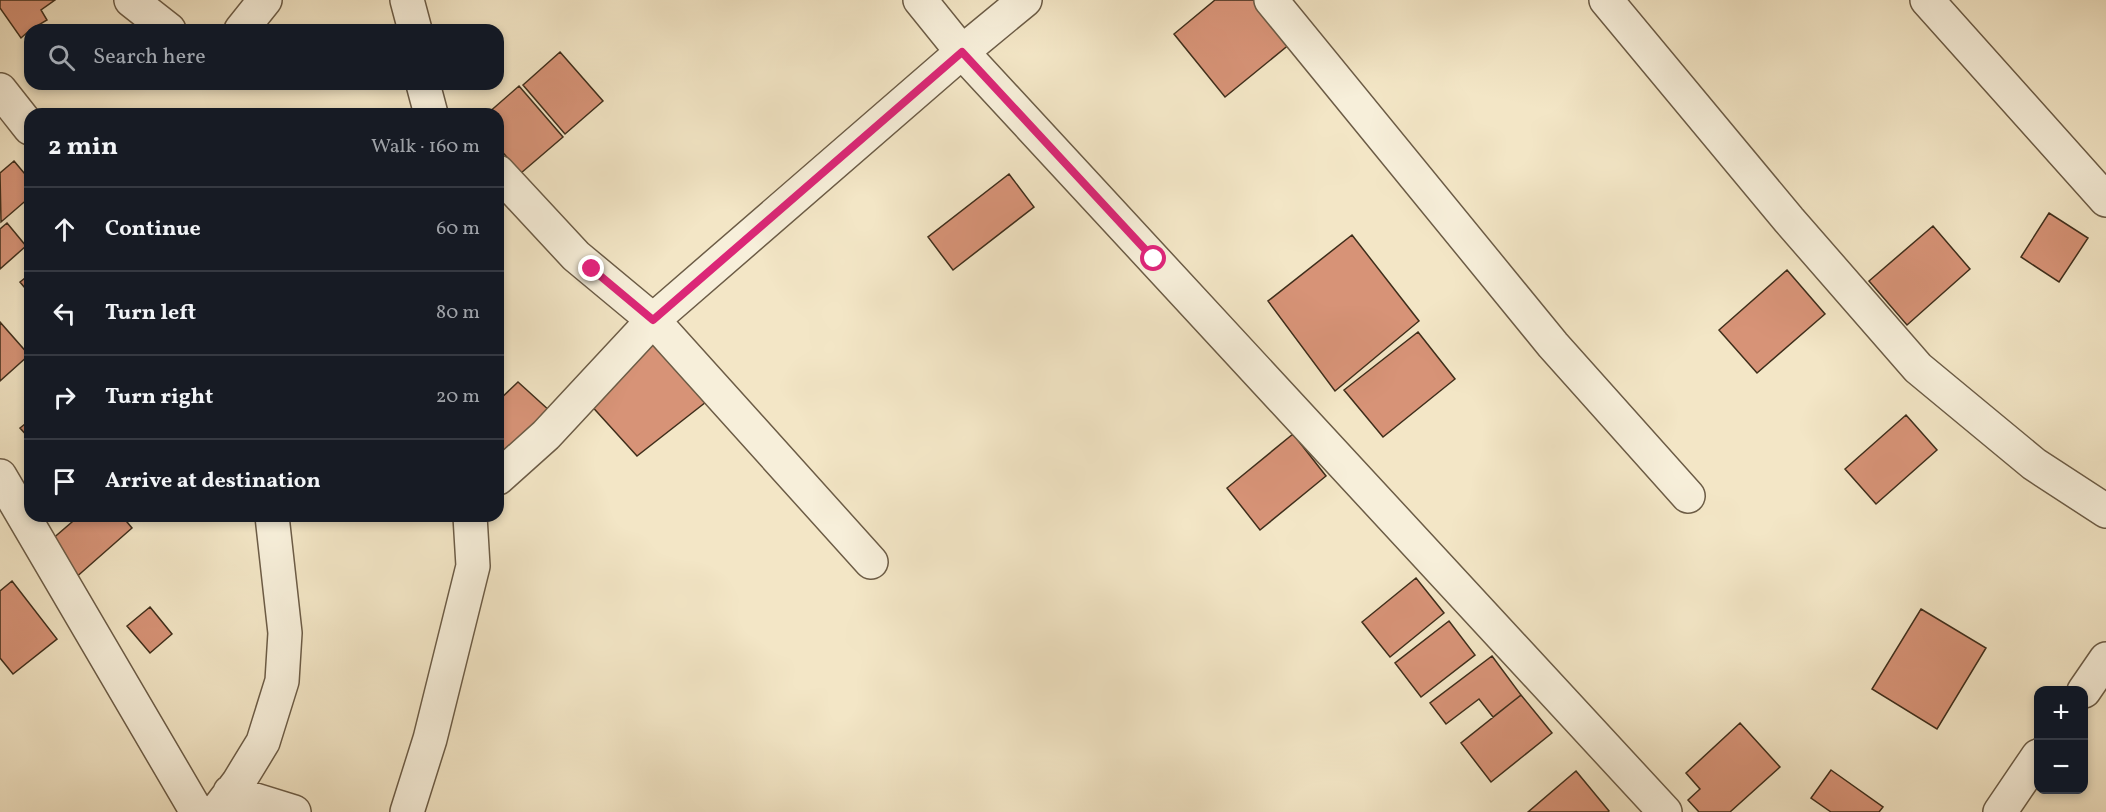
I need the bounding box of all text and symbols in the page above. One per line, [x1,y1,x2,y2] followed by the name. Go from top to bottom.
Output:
[24,24,504,90] search box
[45,41,78,74] icon: search
[93,42,206,73] text: Search here
[48,129,118,165] text: 2 min
[371,133,480,161] text: Walk · 160 m
[48,213,81,246] icon: ahead
[105,214,201,245] text: Continue
[436,215,480,243] text: 60 m
[1140,245,1166,271] route start
[578,255,604,281] route end
[48,297,81,330] icon: left
[105,298,196,329] text: Turn left
[436,299,480,327] text: 80 m
[48,381,81,414] icon: right
[105,382,213,413] text: Turn right
[436,383,480,411] text: 20 m
[48,465,81,498] icon: arrive
[105,466,321,497] text: Arrive at destination
[2034,686,2088,794] map controls
[2034,686,2088,740] button: +
[2034,740,2088,794] button: −

